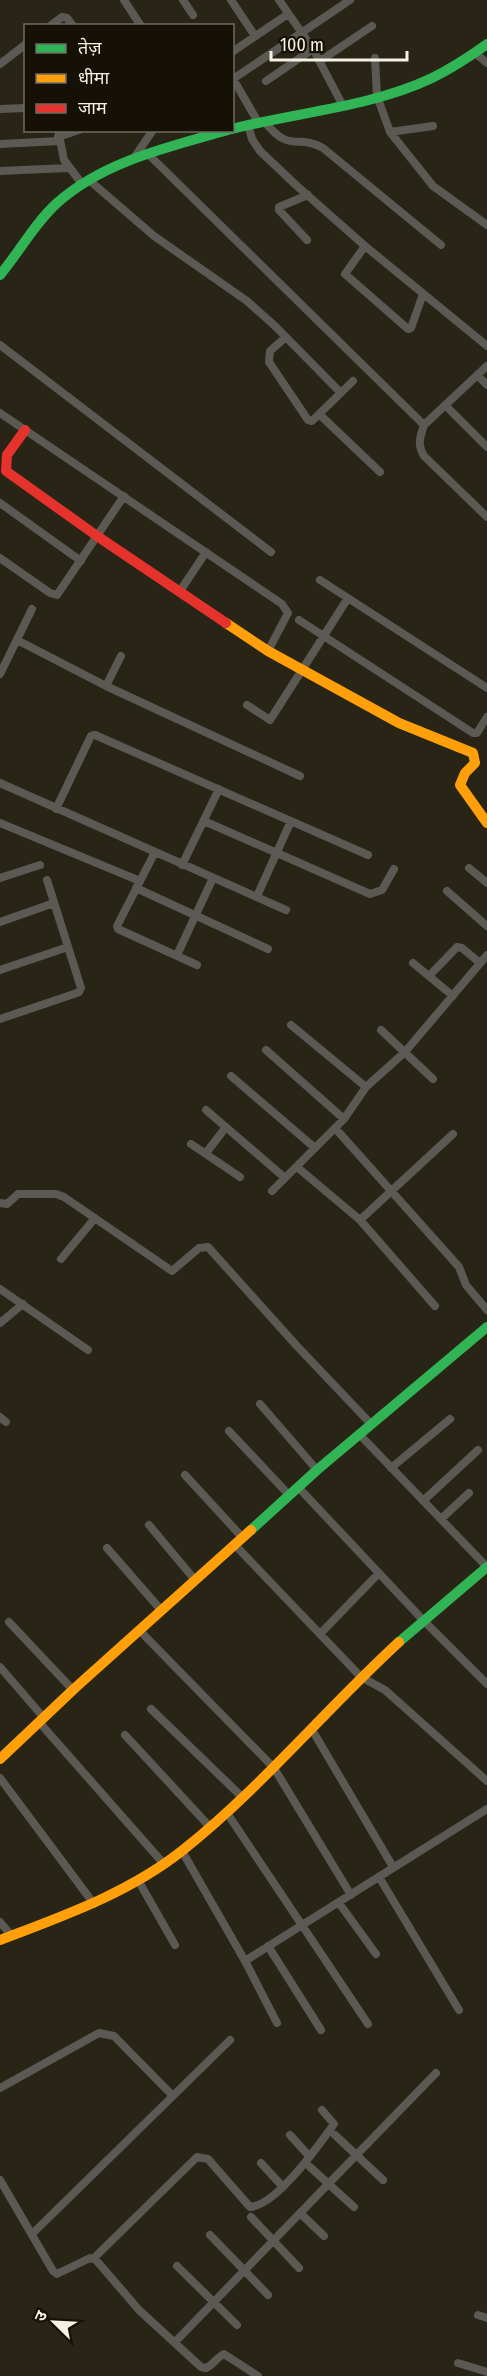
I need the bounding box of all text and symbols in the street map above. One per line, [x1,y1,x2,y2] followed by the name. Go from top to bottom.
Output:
[24,24,234,132] legend
[271,24,408,62] scale bar
[280,34,324,56] text: 100 m
[78,37,102,59] text: तेज़
[78,67,109,89] text: धीमा
[78,97,108,119] text: जाम
[24,2292,84,2352] north arrow
[30,2307,52,2324] text: उ

